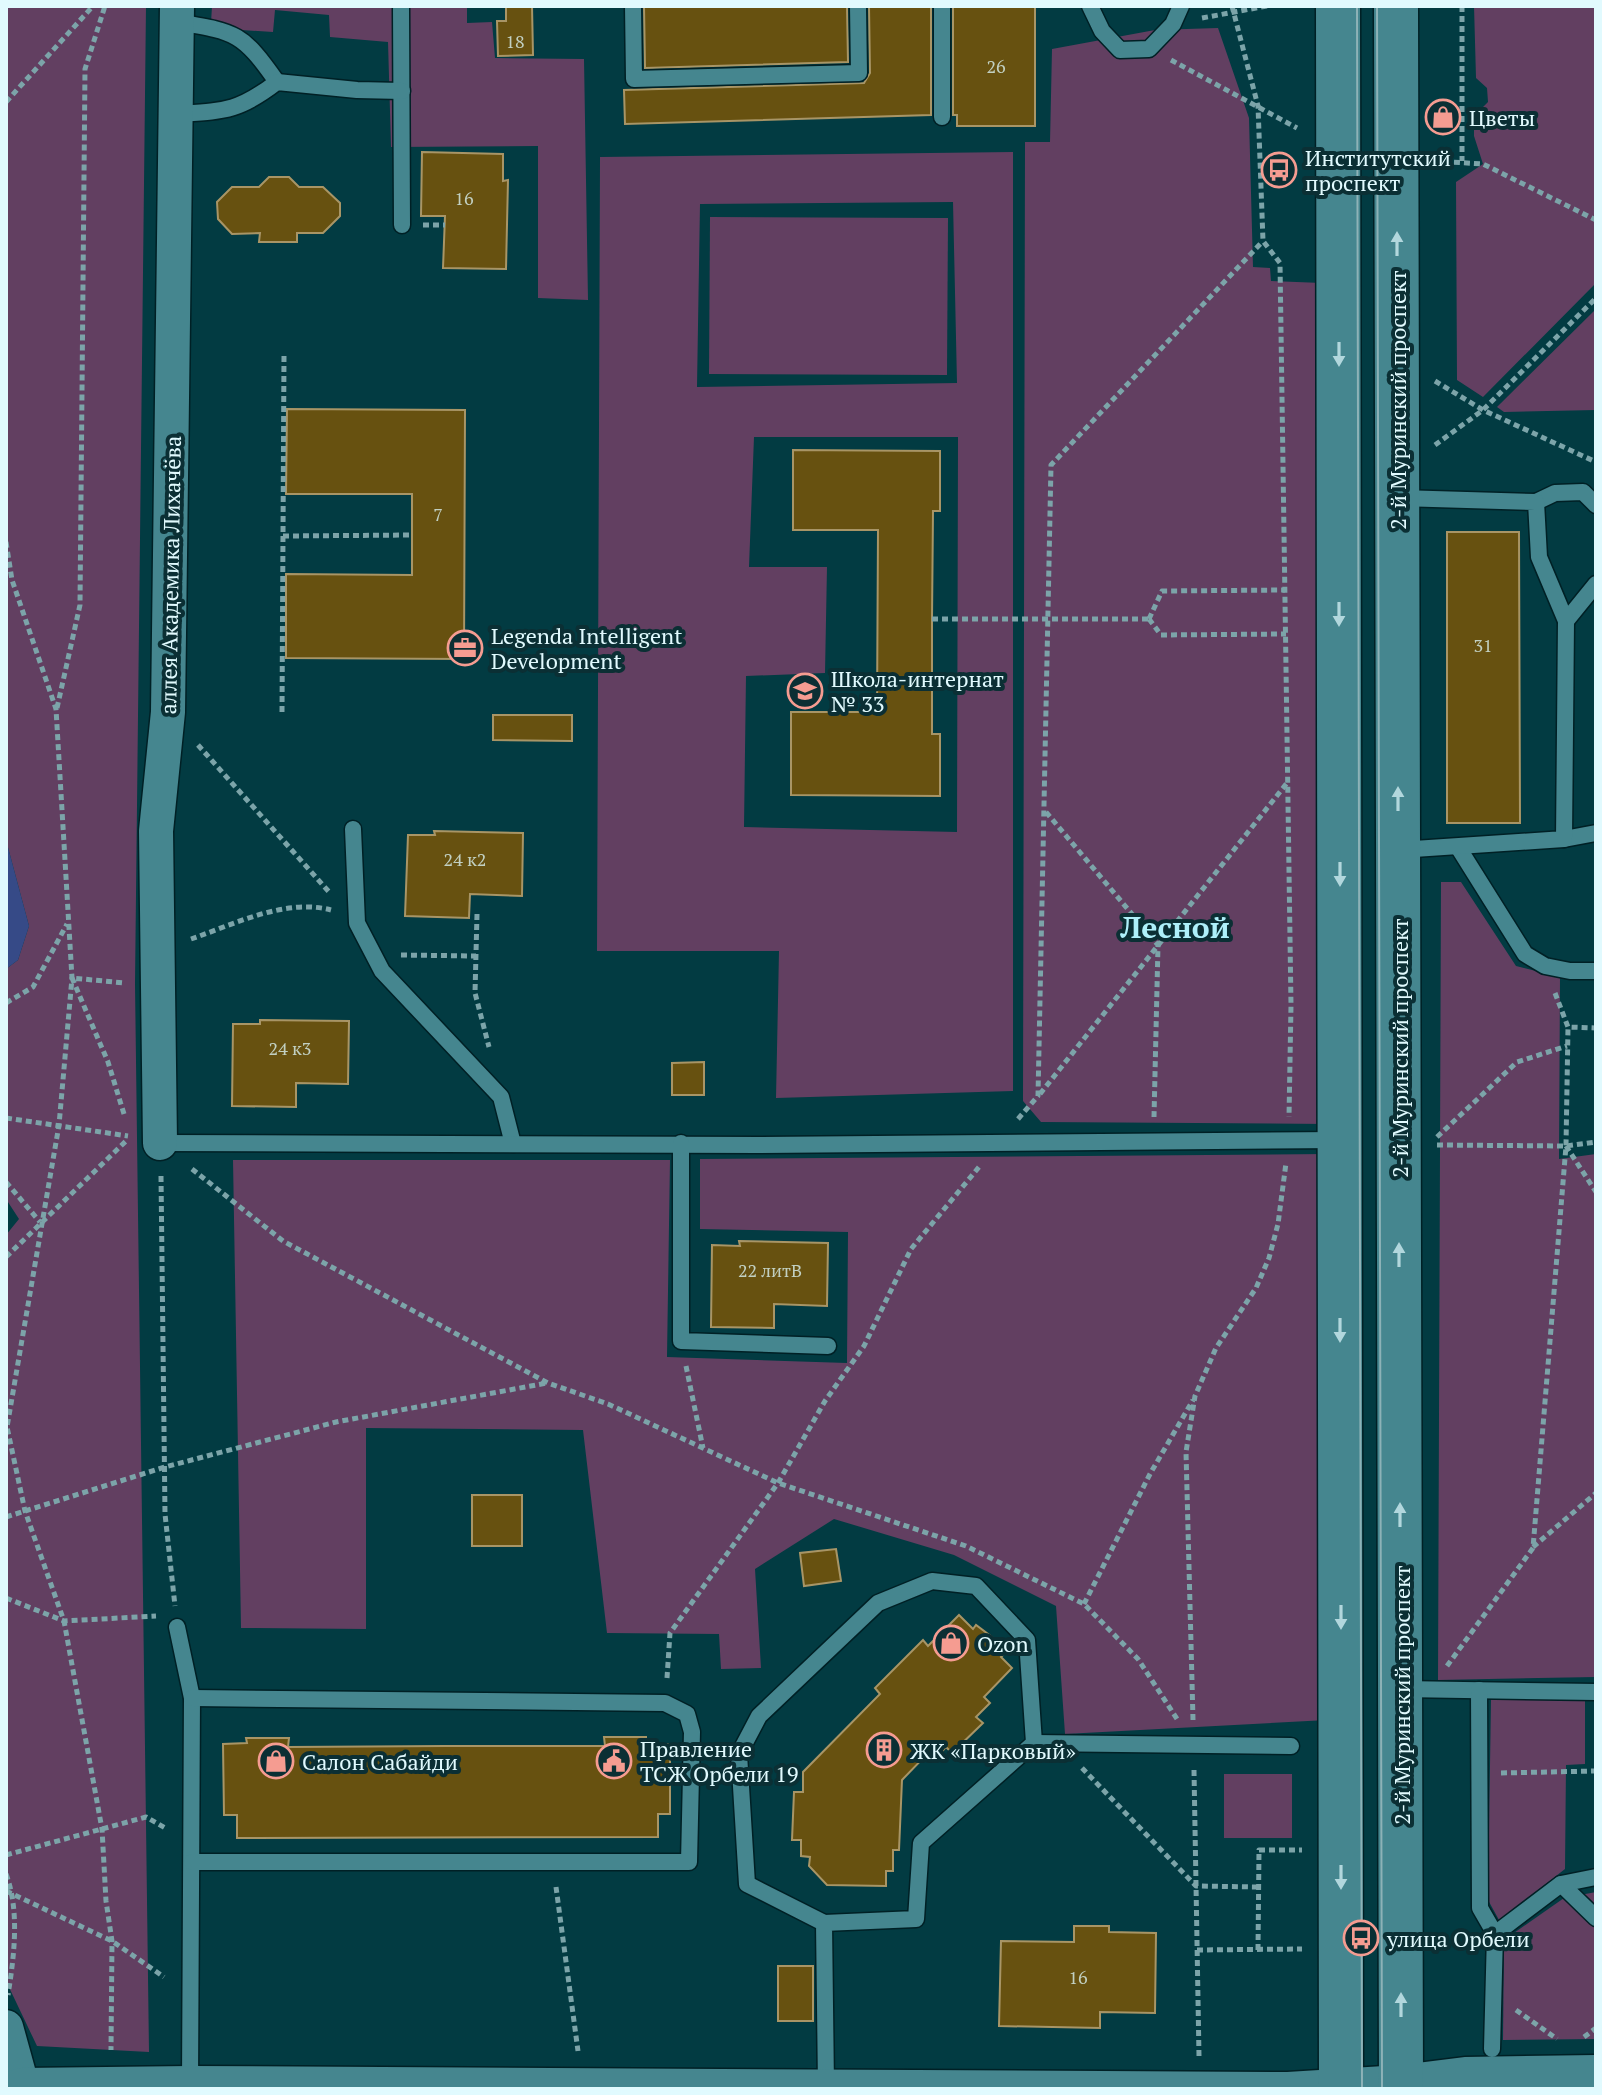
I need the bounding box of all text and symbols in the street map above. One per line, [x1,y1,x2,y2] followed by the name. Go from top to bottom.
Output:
[505,29,525,53] house number: 18
[986,54,1006,78] house number: 26
[1424,98,1462,136] shop icon: Цветы
[1469,103,1535,132] place label: Цветы
[1305,143,1451,197] place label: Институтский проспект
[1260,151,1298,189] bus stop icon: Институтский проспект
[454,186,474,210] house number: 16
[1391,231,1403,256] one-way arrow
[1383,270,1412,530] street label: 2-й Муринский проспект
[1333,342,1345,367] one-way arrow
[153,436,187,714] street label: аллея Академика Лихачёва
[433,502,443,526] house number: 7
[1333,602,1345,627] one-way arrow
[491,621,682,675] place label: Legenda Intelligent Development
[446,629,484,667] office icon: Legenda Intelligent Development
[1473,633,1493,657] house number: 31
[831,664,1004,718] place label: Школа-интернат № 33
[786,672,824,710] school or university icon: Школа-интернат № 33
[1392,786,1404,811] one-way arrow
[444,847,486,871] house number: 24 к2
[1334,862,1346,887] one-way arrow
[1119,907,1230,947] district label: Лесной
[1385,918,1414,1178] street label: 2-й Муринский проспект
[269,1036,311,1060] house number: 24 к3
[1393,1242,1405,1267] one-way arrow
[738,1258,802,1282] house number: 22 литВ
[1334,1318,1346,1343] one-way arrow
[1394,1502,1406,1527] one-way arrow
[1387,1565,1416,1825] street label: 2-й Муринский проспект
[1335,1605,1347,1630] one-way arrow
[932,1624,970,1662] shop icon: Ozon
[977,1629,1029,1658] place label: Ozon
[865,1731,903,1769] building icon: ЖК «Парковый»
[640,1734,799,1788] place label: Правление ТСЖ Орбели 19
[910,1736,1076,1765] place label: ЖК «Парковый»
[257,1742,295,1780] shop icon: Салон Сабайди
[595,1742,633,1780] public building icon: Правление ТСЖ Орбели 19
[302,1747,458,1776] place label: Салон Сабайди
[1335,1865,1347,1890] one-way arrow
[1342,1919,1380,1957] bus stop icon: улица Орбели
[1386,1924,1530,1953] place label: улица Орбели
[1068,1965,1088,1989] house number: 16
[1395,1992,1407,2017] one-way arrow

